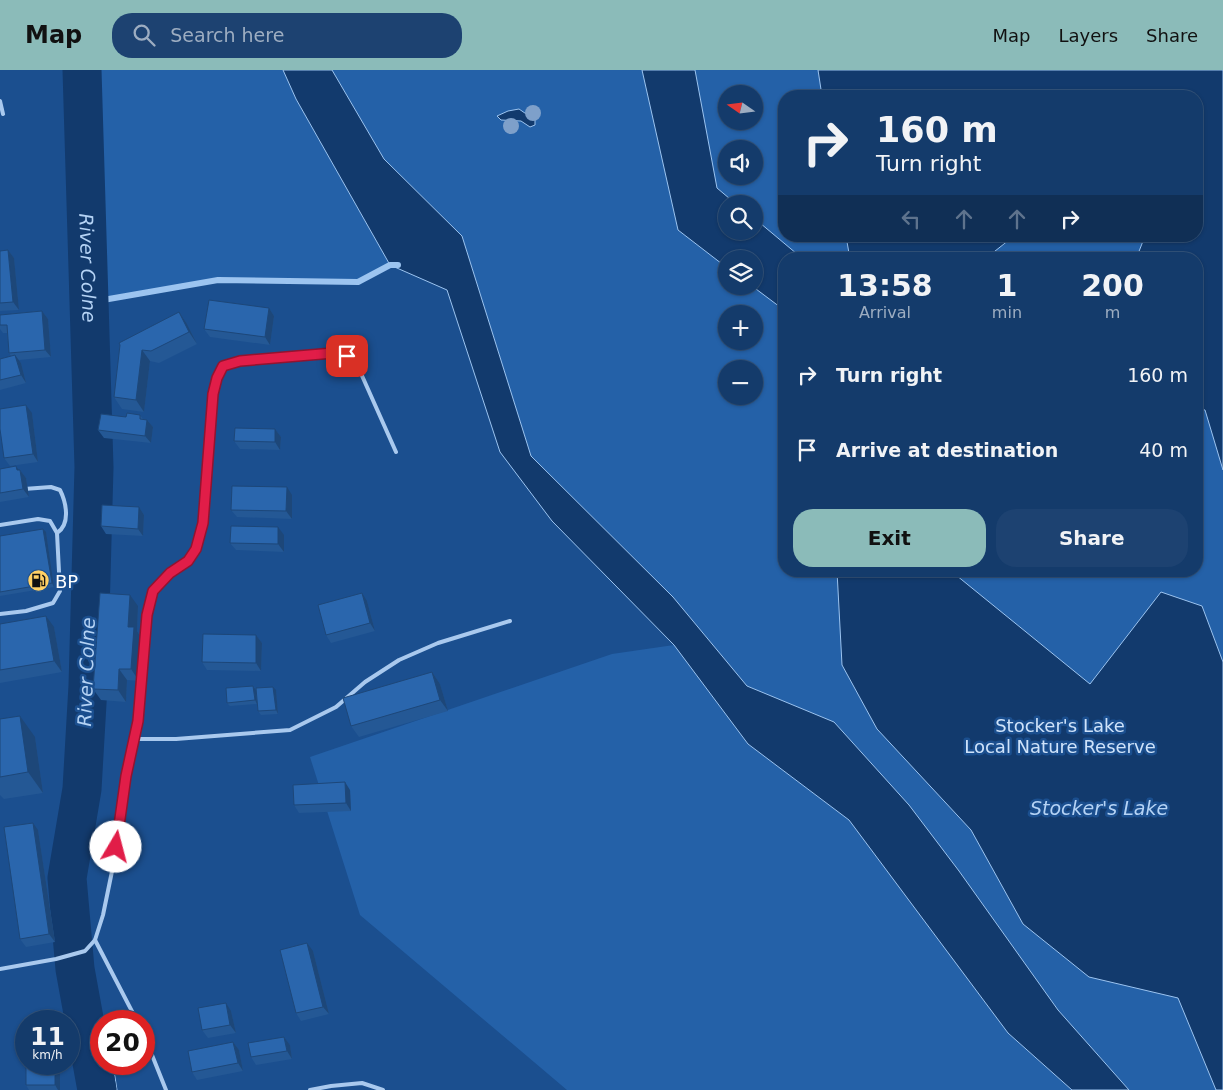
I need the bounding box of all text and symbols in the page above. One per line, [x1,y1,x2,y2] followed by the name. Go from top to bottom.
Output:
[112,13,462,58] search box
[25,21,82,49] text: Map
[130,21,158,49] icon: search
[170,24,284,46] text: Search here
[992,25,1030,46] text: Map
[1058,25,1118,46] text: Layers
[1146,25,1198,46] text: Share
[718,85,762,130] north arrow
[718,85,763,405] map controls
[793,110,858,175] icon: right
[876,110,998,150] text: 160 m
[718,140,763,185] button: sound
[876,151,981,176] text: Turn right
[718,195,763,240] button: search
[897,205,925,233] icon: left
[950,205,978,233] icon: ahead
[1003,205,1031,233] icon: ahead
[1056,205,1084,233] icon: right
[75,213,101,323] water label: River Colne
[718,250,763,295] button: layers
[837,268,933,303] text: 13:58
[996,268,1017,303] text: 1
[1081,268,1144,303] text: 200
[859,303,911,322] text: Arrival
[992,303,1022,322] text: min
[1105,303,1120,322] text: m
[718,305,763,350] button: +
[326,335,368,377] pin
[333,342,361,370] icon: arrive
[718,360,763,405] button: −
[793,361,821,389] icon: right
[836,364,942,386] text: Turn right
[1127,364,1188,386] text: 160 m
[793,436,821,464] icon: arrive
[836,439,1058,461] text: Arrive at destination
[1139,439,1188,461] text: 40 m
[793,509,986,567] button: Exit
[996,509,1188,567] button: Share
[27,569,51,593] fuel station icon: BP
[55,571,78,592] place label: BP
[73,617,99,727] water label: River Colne
[964,715,1156,757] park label: Stocker's Lake Local Nature Reserve
[1030,797,1168,819] water label: Stocker's Lake
[89,820,141,872] position arrow
[90,1010,155,1075] speed limit sign: 20
[30,1022,65,1051] text: 11
[32,1048,63,1062] text: km/h

